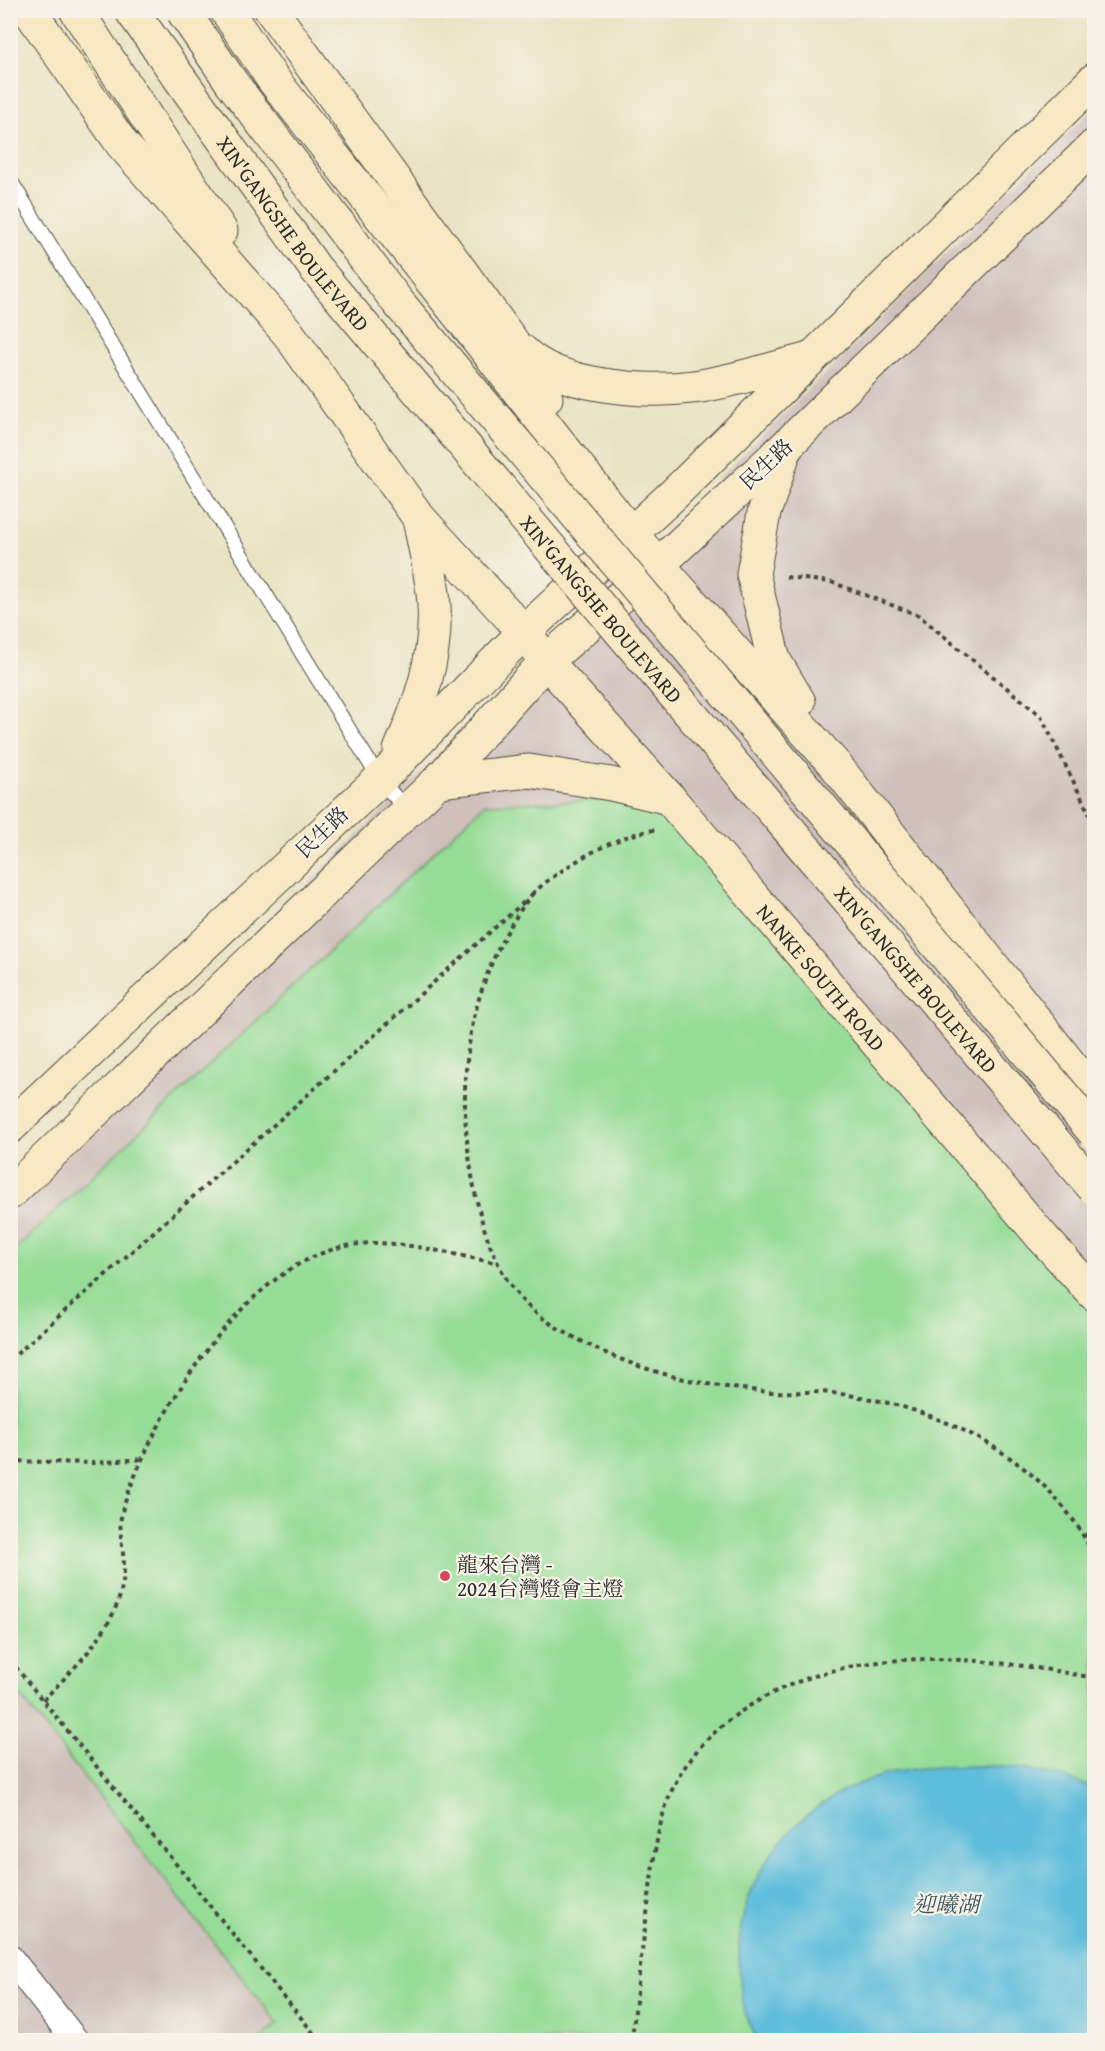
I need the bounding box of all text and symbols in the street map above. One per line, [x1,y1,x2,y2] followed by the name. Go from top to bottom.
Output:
[210,129,377,338] street label: XIN'GANGSHE BOULEVARD
[732,431,800,497] street label: 民生路
[513,508,690,710] street label: XIN'GANGSHE BOULEVARD
[289,799,355,865] street label: 民生路
[827,878,1005,1080] street label: XIN'GANGSHE BOULEVARD
[750,897,893,1058] street label: NANKE SOUTH ROAD
[457,1549,623,1604] place label: 龍來台灣 - 2024台灣燈會主燈
[438,1569,452,1583] marker: 龍來台灣 - 2024台灣燈會主燈
[913,1888,983,1920] water label: 迎曦湖

